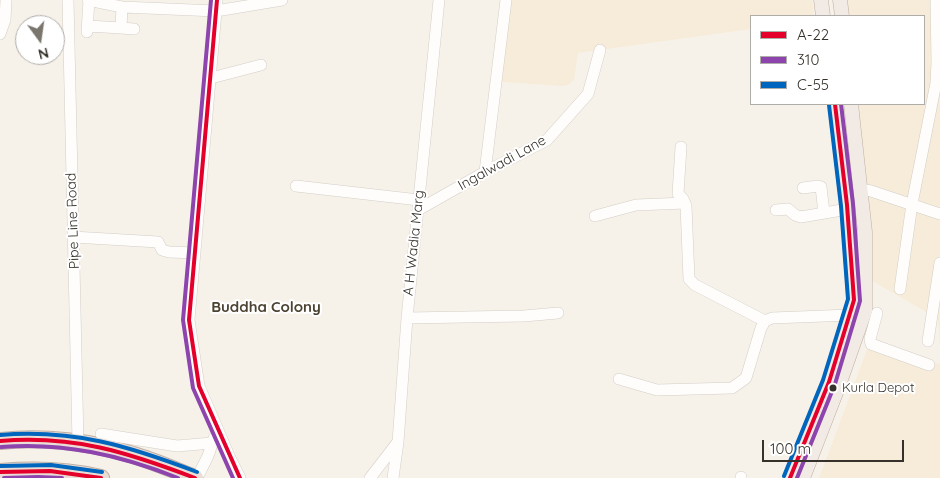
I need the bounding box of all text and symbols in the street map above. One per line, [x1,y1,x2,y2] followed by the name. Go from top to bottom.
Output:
[15,15,65,65] north arrow
[750,15,925,105] legend
[797,25,829,44] text: A-22
[36,44,51,64] text: N
[797,50,819,69] text: 310
[797,75,829,94] text: C-55
[455,132,549,194] street label: Ingalwadi Lane
[63,172,83,270] street label: Pipe Line Road
[400,189,428,297] street label: A H Wadia Marg
[211,298,321,316] district label: Buddha Colony
[842,380,914,396] place label: Kurla Depot
[828,383,838,393] marker: Kurla Depot
[765,430,908,462] scale bar
[770,439,811,458] text: 100 m

